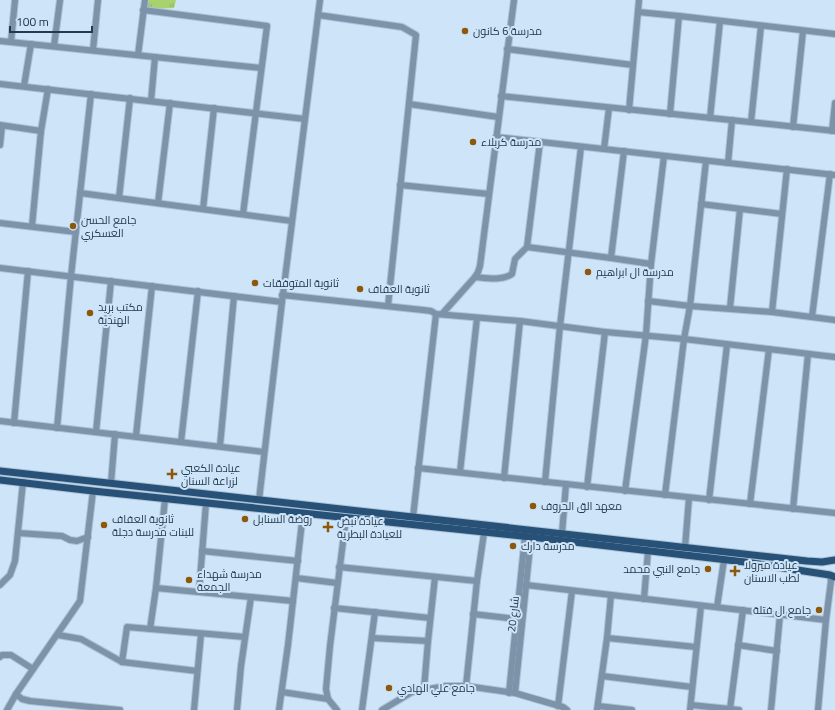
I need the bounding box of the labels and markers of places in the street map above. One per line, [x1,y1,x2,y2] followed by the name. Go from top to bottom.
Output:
[473,21,542,41] place label: مدرسة 6 كانون
[460,26,470,36] marker: مدرسة 6 كانون
[481,132,541,152] place label: مدرسة كربلاء
[468,137,478,147] marker: مدرسة كربلاء
[81,210,136,243] place label: جامع الحسن العسكري
[68,221,78,231] marker: جامع الحسن العسكري
[596,262,674,282] place label: مدرسة ال ابراهيم
[583,267,593,277] marker: مدرسة ال ابراهيم
[263,273,339,293] place label: ثانوية المتوفقات
[250,278,260,288] marker: ثانوية المتوفقات
[368,279,430,299] place label: ثانوية العفاف
[355,284,365,294] marker: ثانوية العفاف
[98,297,143,330] place label: مكتب بريد الهندية
[85,308,95,318] marker: مكتب بريد الهندية
[181,458,241,491] place label: عيادة الكعبي لزراعة السنان
[166,468,178,480] marker: عيادة الكعبي لزراعة السنان
[541,496,622,516] place label: معهد الق الحروف
[528,501,538,511] marker: معهد الق الحروف
[112,509,194,542] place label: ثانوية العفاف للبنات مدرسة دجلة
[253,509,312,529] place label: روضة السنابل
[337,511,402,544] place label: عيادة نبض للعيادة البطرية
[240,514,250,524] marker: روضة السنابل
[99,520,109,530] marker: ثانوية العفاف للبنات مدرسة دجلة
[322,521,334,533] marker: عيادة نبض للعيادة البطرية
[521,536,575,556] place label: مدرسة دارك
[508,541,518,551] marker: مدرسة دارك
[744,555,800,588] place label: عيادة ميرولا لطب الاسنان
[623,559,700,579] place label: جامع النبي محمد
[197,564,262,597] place label: مدرسة شهداء الجمعة
[703,564,713,574] marker: جامع النبي محمد
[729,565,741,577] marker: عيادة ميرولا لطب الاسنان
[184,575,194,585] marker: مدرسة شهداء الجمعة
[753,600,811,620] place label: جامع ال فتلة
[814,605,824,615] marker: جامع ال فتلة
[397,678,475,698] place label: جامع علي الهادي
[384,683,394,693] marker: جامع علي الهادي

